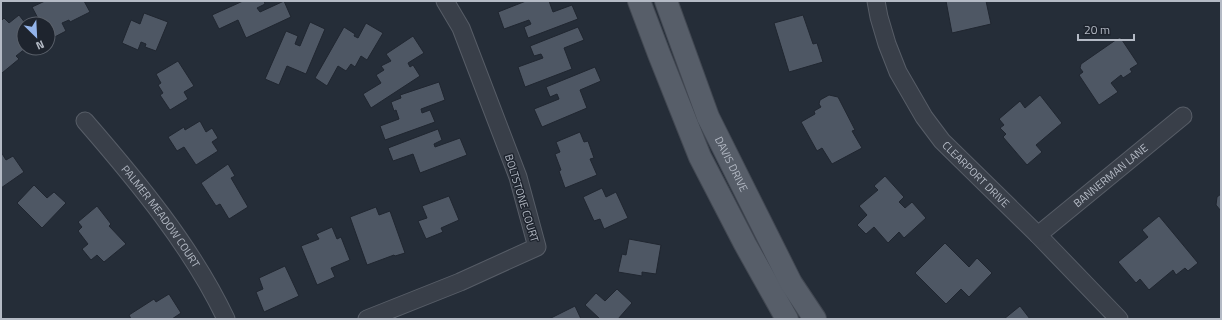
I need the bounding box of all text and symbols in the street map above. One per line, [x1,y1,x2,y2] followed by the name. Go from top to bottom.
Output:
[16,16,56,56] north arrow
[1078,16,1134,42] scale bar
[1084,20,1110,39] text: 20 m
[33,36,47,54] text: N
[711,134,752,194] street label: DAVIS DRIVE
[939,138,1013,211] street label: CLEARPORT DRIVE
[1070,140,1151,211] street label: BANNERMAN LANE
[501,152,543,244] street label: BOLTSTONE COURT
[118,162,204,271] street label: PALMER MEADOW COURT

